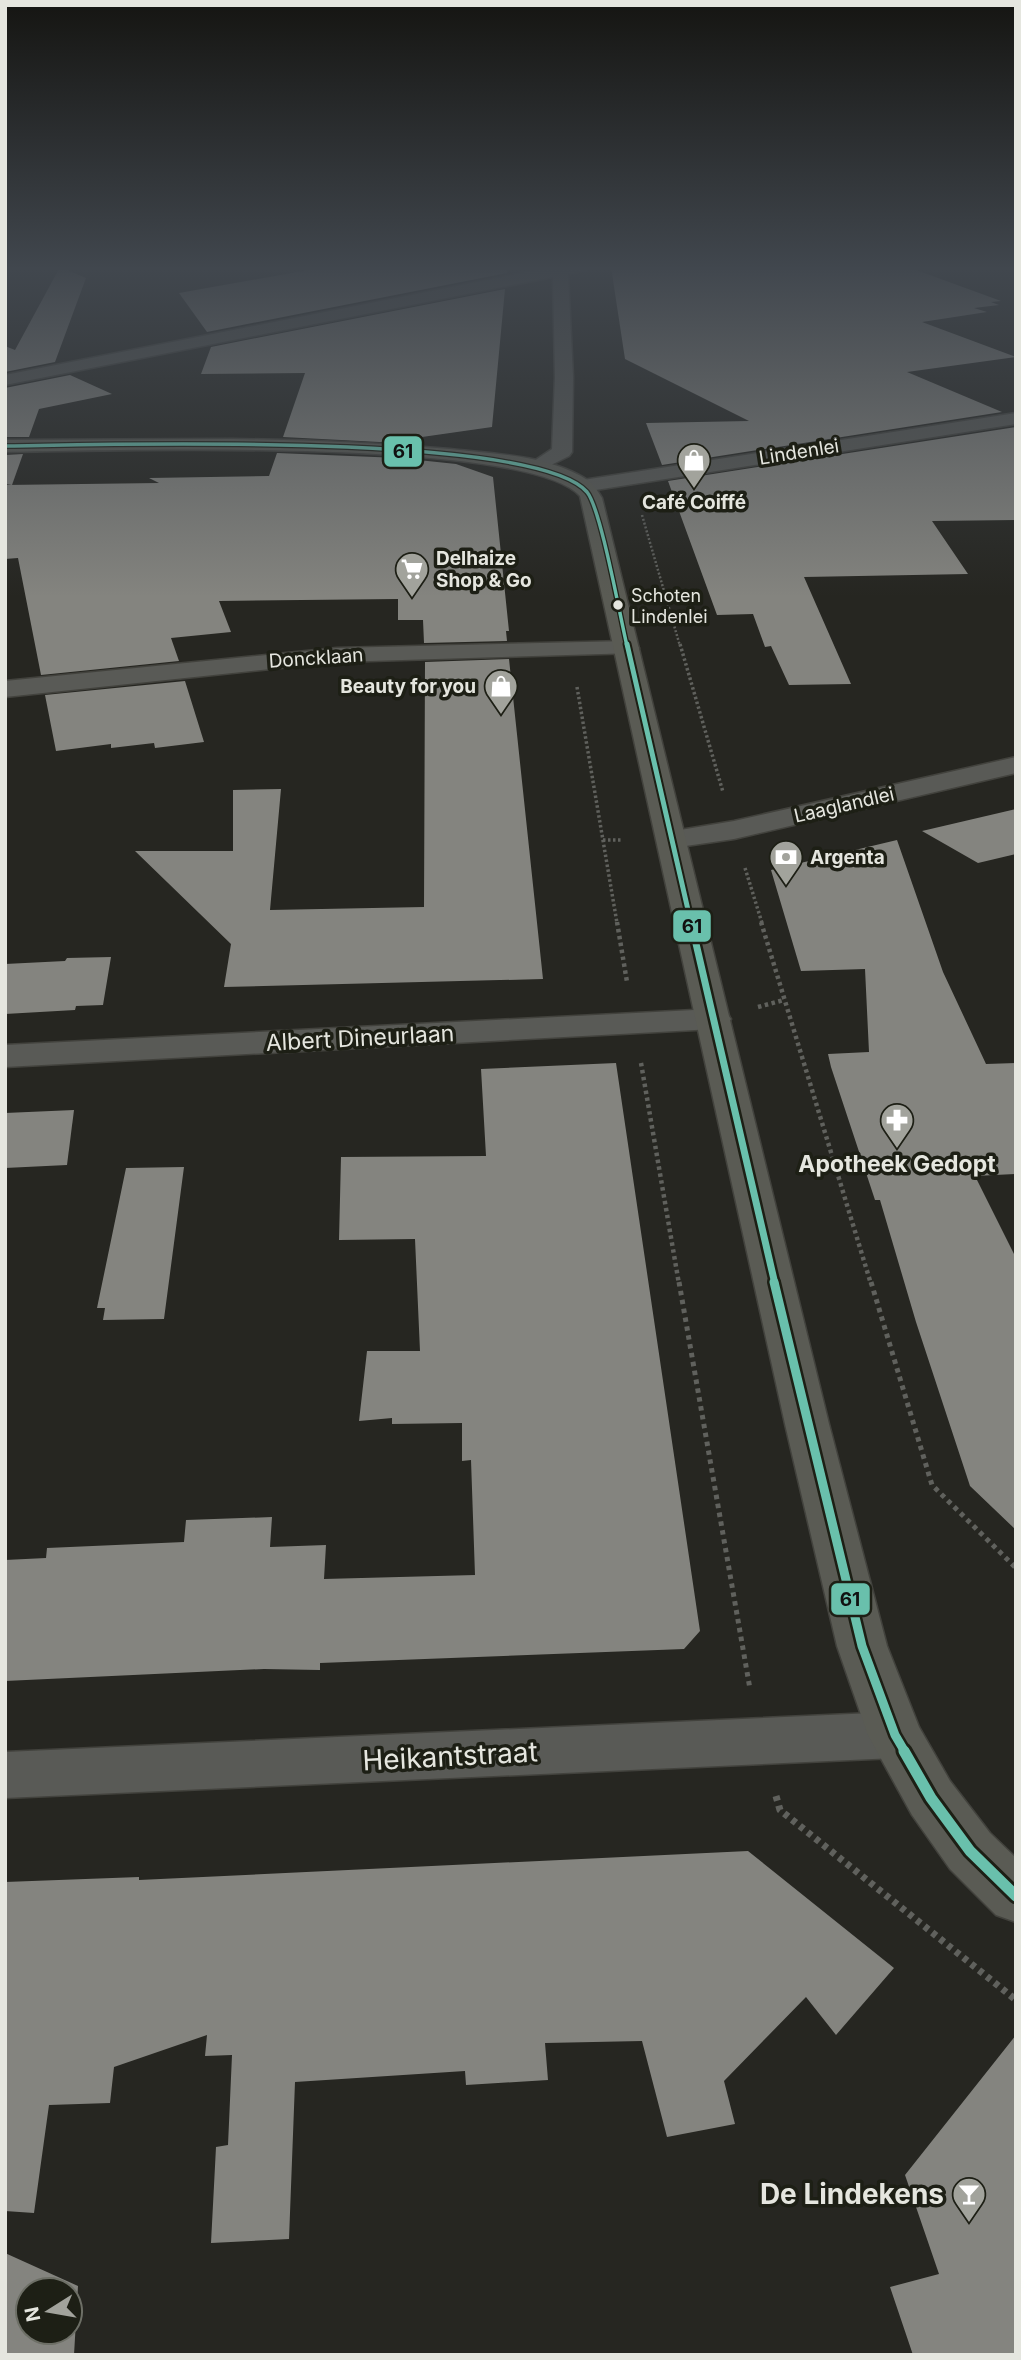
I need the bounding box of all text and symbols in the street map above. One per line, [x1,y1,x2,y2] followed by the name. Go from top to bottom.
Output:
[757,434,841,470] street label: Lindenlei
[383,435,423,468] line badge: 61
[393,440,413,463] text: 61
[675,441,713,490] shop icon: Café Coiffé
[642,491,746,514] place label: Café Coiffé
[436,547,532,592] place label: Delhaize Shop & Go
[393,550,431,599] supermarket icon: Delhaize Shop & Go
[631,585,708,627] place label: Schoten Lindenlei
[611,598,625,612] marker: Schoten Lindenlei
[268,643,364,673] street label: Doncklaan
[482,667,520,716] shop icon: Beauty for you
[340,675,476,698] place label: Beauty for you
[792,782,896,828] street label: Laaglandlei
[767,838,805,887] bank icon: Argenta
[810,846,885,869] place label: Argenta
[672,909,712,943] line badge: 61
[682,915,702,938] text: 61
[265,1019,455,1057] street label: Albert Dineurlaan
[878,1101,916,1150] pharmacy icon: Apotheek Gedopt
[798,1150,996,1178] place label: Apotheek Gedopt
[830,1582,871,1616] line badge: 61
[840,1588,860,1611] text: 61
[361,1734,539,1778] street label: Heikantstraat
[950,2175,988,2224] bar icon: De Lindekens
[760,2177,944,2211] place label: De Lindekens
[14,2276,84,2346] north arrow
[20,2305,45,2323] text: N

